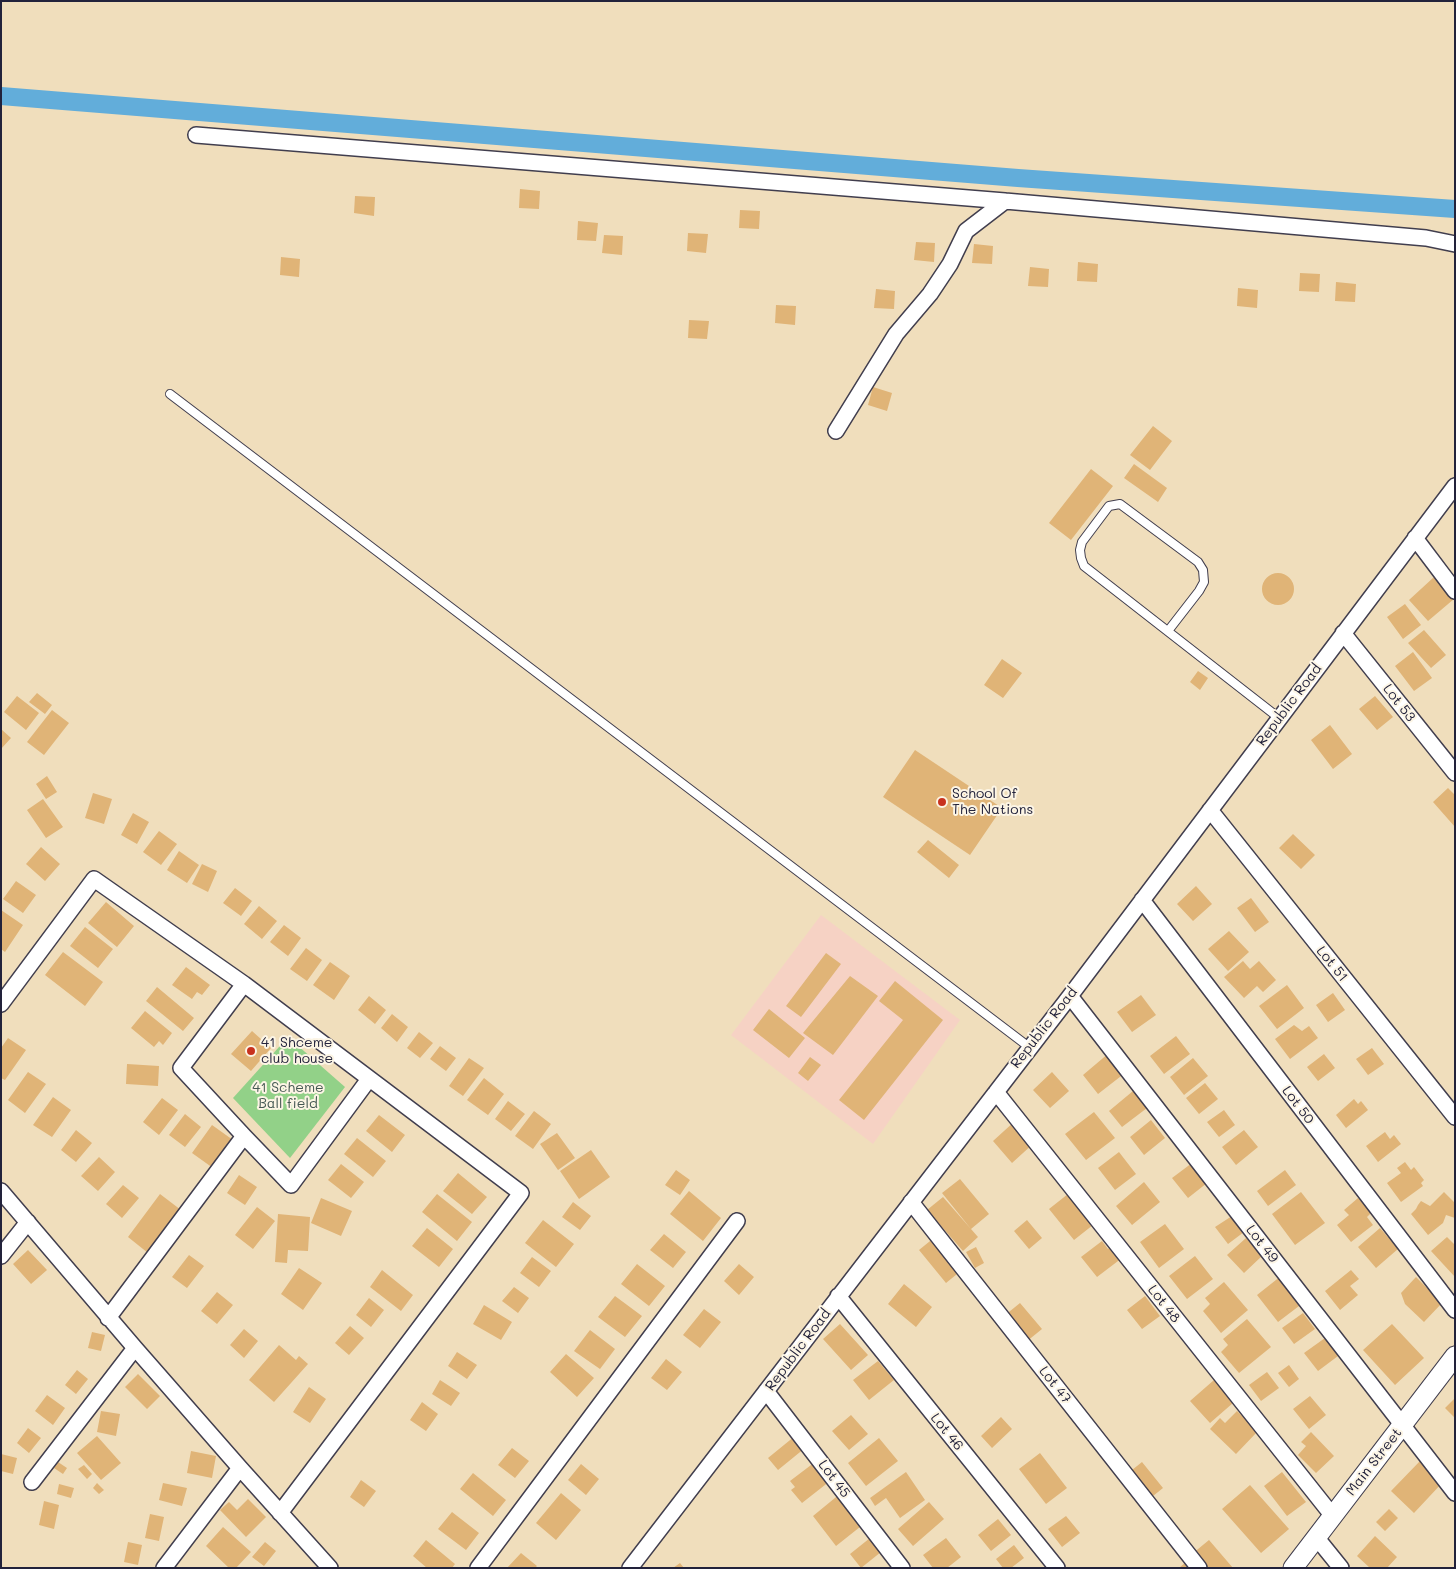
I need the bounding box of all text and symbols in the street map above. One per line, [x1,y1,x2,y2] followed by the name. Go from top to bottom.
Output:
[1253,661,1325,749] street label: Republic Road
[1379,681,1419,725] street label: Lot 53
[952,786,1033,819] place label: School Of The Nations
[936,796,948,808] marker: School Of The Nations
[1313,943,1351,985] street label: Lot 51
[1007,984,1081,1072] street label: Republic Road
[261,1035,333,1068] place label: 41 Shceme club house
[245,1045,257,1057] marker: 41 Shceme club house
[252,1080,324,1112] park label: 41 Scheme Ball field
[1278,1083,1318,1127] street label: Lot 50
[1242,1222,1282,1266] street label: Lot 49
[1144,1282,1184,1326] street label: Lot 48
[762,1306,834,1394] street label: Republic Road
[1035,1363,1075,1407] street label: Lot 47
[927,1410,967,1454] street label: Lot 46
[1342,1425,1406,1499] street label: Main Street
[814,1457,854,1501] street label: Lot 45

